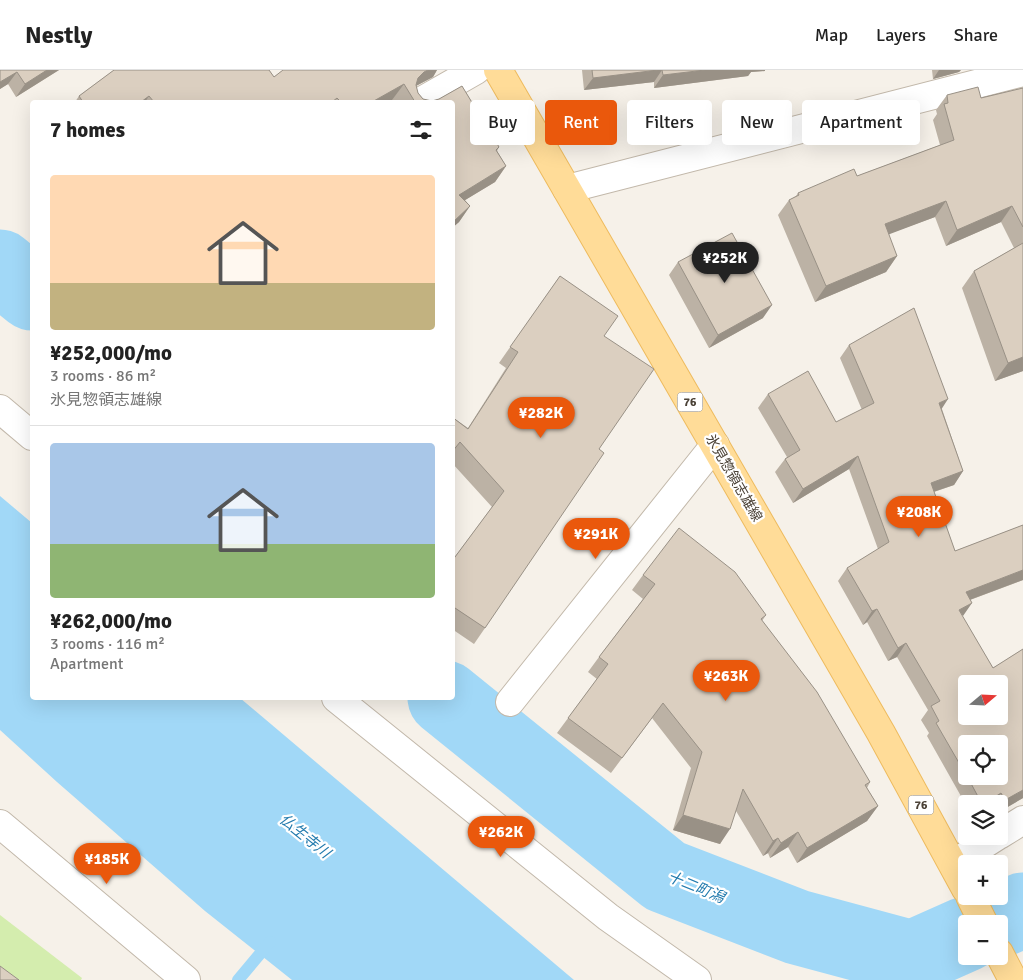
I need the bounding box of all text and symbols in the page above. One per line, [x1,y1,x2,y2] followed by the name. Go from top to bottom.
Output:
[25,20,92,50] text: Nestly
[815,24,848,46] text: Map
[876,24,926,46] text: Layers
[954,24,998,46] text: Share
[470,100,535,145] chip: Buy
[545,100,617,145] chip: Rent
[627,100,712,145] chip: Filters
[722,100,792,145] chip: New
[802,100,920,145] chip: Apartment
[407,116,435,144] icon: filters
[50,117,125,143] text: 7 homes
[198,208,288,298] icon: home
[690,242,760,284] pin: ¥252K
[703,248,747,268] text: ¥252K
[50,340,172,366] text: ¥252,000/mo
[50,366,156,386] text: 3 rooms · 86 m²
[50,390,162,410] text: 氷見惣領志雄線
[678,392,702,412] road number: 76
[506,396,576,439] pin: ¥282K
[519,403,563,423] text: ¥282K
[702,431,766,525] street label: 氷見惣領志雄線
[198,475,288,565] icon: home
[884,496,954,538] pin: ¥208K
[897,502,941,522] text: ¥208K
[561,518,631,560] pin: ¥291K
[574,524,618,544] text: ¥291K
[50,608,172,634] text: ¥262,000/mo
[50,634,165,654] text: 3 rooms · 116 m²
[50,654,123,674] text: Apartment
[691,660,761,702] pin: ¥263K
[704,666,748,686] text: ¥263K
[958,675,1008,725] north arrow
[958,675,1008,965] map controls
[958,735,1008,785] button: locate
[958,795,1008,845] button: layers
[908,796,934,814] road number: 76
[276,810,336,863] water label: 仏生寺川
[466,816,536,858] pin: ¥262K
[479,822,523,842] text: ¥262K
[72,842,142,885] pin: ¥185K
[85,849,129,869] text: ¥185K
[958,855,1008,905] button: +
[665,867,729,907] water label: 十二町潟
[958,915,1008,965] button: −

